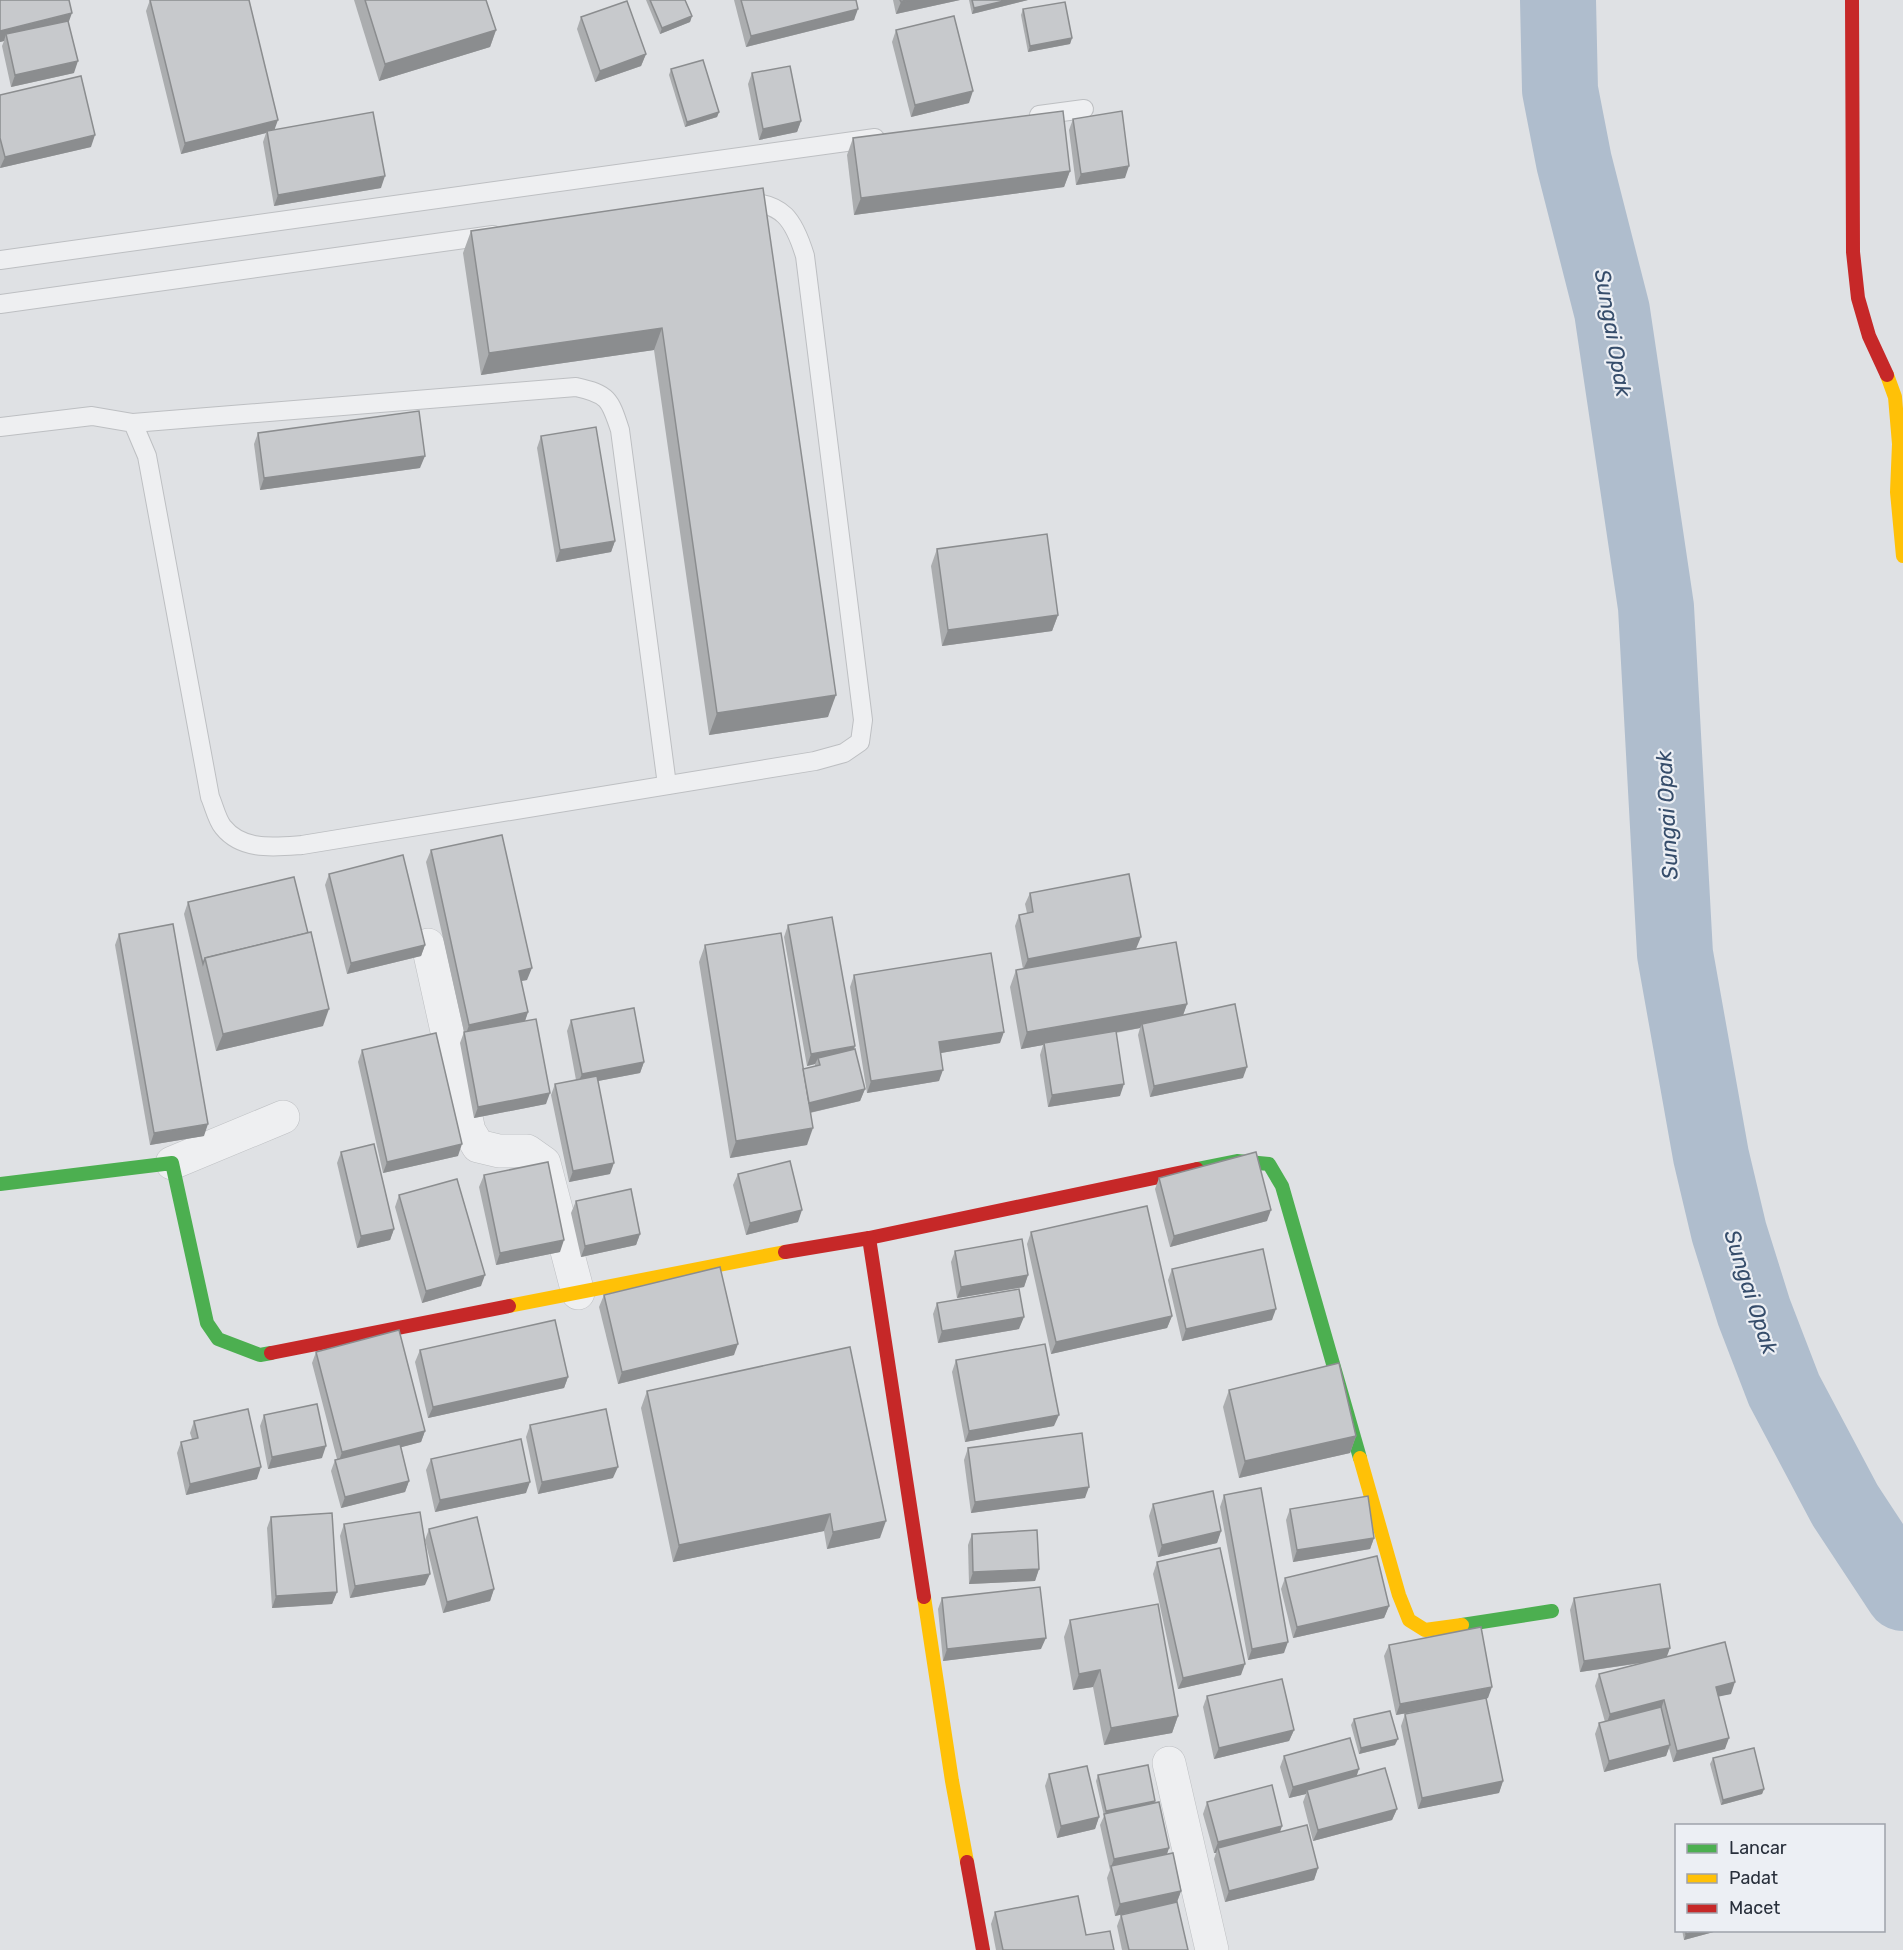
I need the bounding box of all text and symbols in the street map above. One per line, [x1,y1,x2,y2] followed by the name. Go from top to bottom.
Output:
[1588,267,1638,400] water label: Sungai Opak
[1650,749,1684,880] water label: Sungai Opak
[1718,1226,1784,1358] water label: Sungai Opak
[1675,1824,1885,1932] legend
[1729,1837,1787,1859] text: Lancar
[1729,1867,1778,1889] text: Padat
[1729,1897,1780,1919] text: Macet

